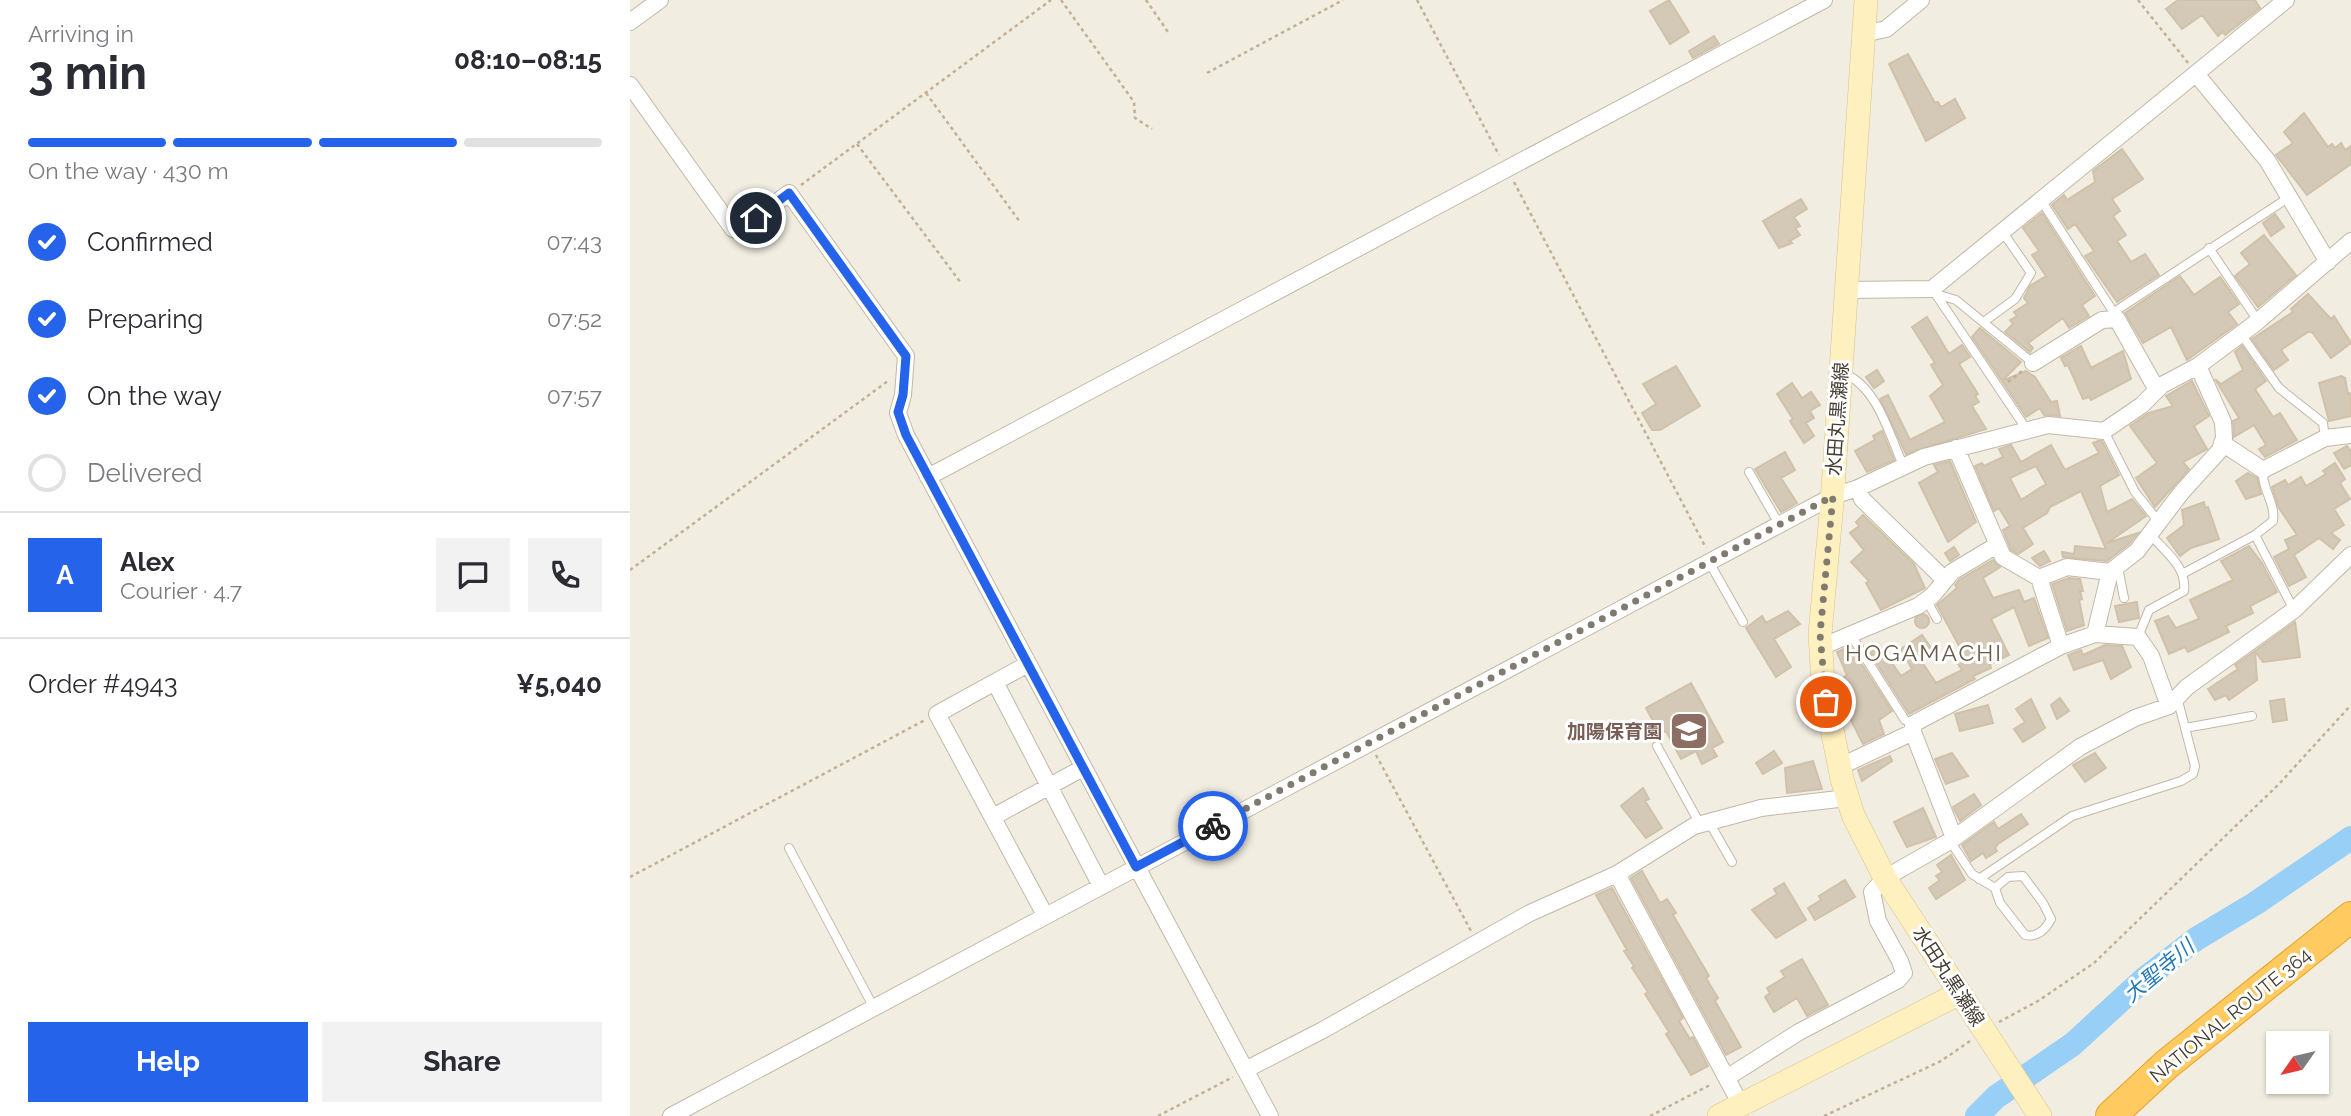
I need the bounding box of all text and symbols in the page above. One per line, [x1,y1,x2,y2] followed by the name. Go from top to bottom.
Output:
[28,20,134,47] text: Arriving in
[454,45,602,75] text: 08:10–08:15
[28,46,147,100] text: 3 min
[28,157,229,184] text: On the way · 430 m
[726,188,786,248] pin
[737,199,775,237] icon: home
[28,223,66,261] icon: check
[87,227,213,257] text: Confirmed
[547,228,602,255] text: 07:43
[28,300,66,338] icon: check
[87,304,203,334] text: Preparing
[547,305,602,332] text: 07:52
[1822,361,1852,477] street label: 水田丸黒瀬線
[28,377,66,415] icon: check
[87,381,222,411] text: On the way
[547,382,602,409] text: 07:57
[87,458,202,488] text: Delivered
[436,538,510,612] button: chat
[528,538,602,612] button: phone
[120,547,175,577] text: Alex
[56,560,74,590] text: A
[120,577,242,604] text: Courier · 4.7
[1845,639,2003,666] district label: HOGAMACHI
[28,669,178,699] text: Order #4943
[516,669,602,699] text: ¥5,040
[1796,672,1856,732] pin
[1807,683,1845,721] icon: bag
[1668,710,1710,752] school or university icon: 加陽保育園
[1567,720,1662,742] place label: 加陽保育園
[1178,791,1248,861] courier
[1194,807,1232,845] icon: bike
[1909,922,1989,1030] street label: 水田丸黒瀬線
[2118,933,2200,1007] water label: 大聖寺川
[2145,943,2315,1087] street label: NATIONAL ROUTE 364
[28,1022,308,1102] button: Help
[322,1022,602,1102] button: Share
[2266,1031,2329,1094] north arrow
[2266,1031,2329,1094] map controls

